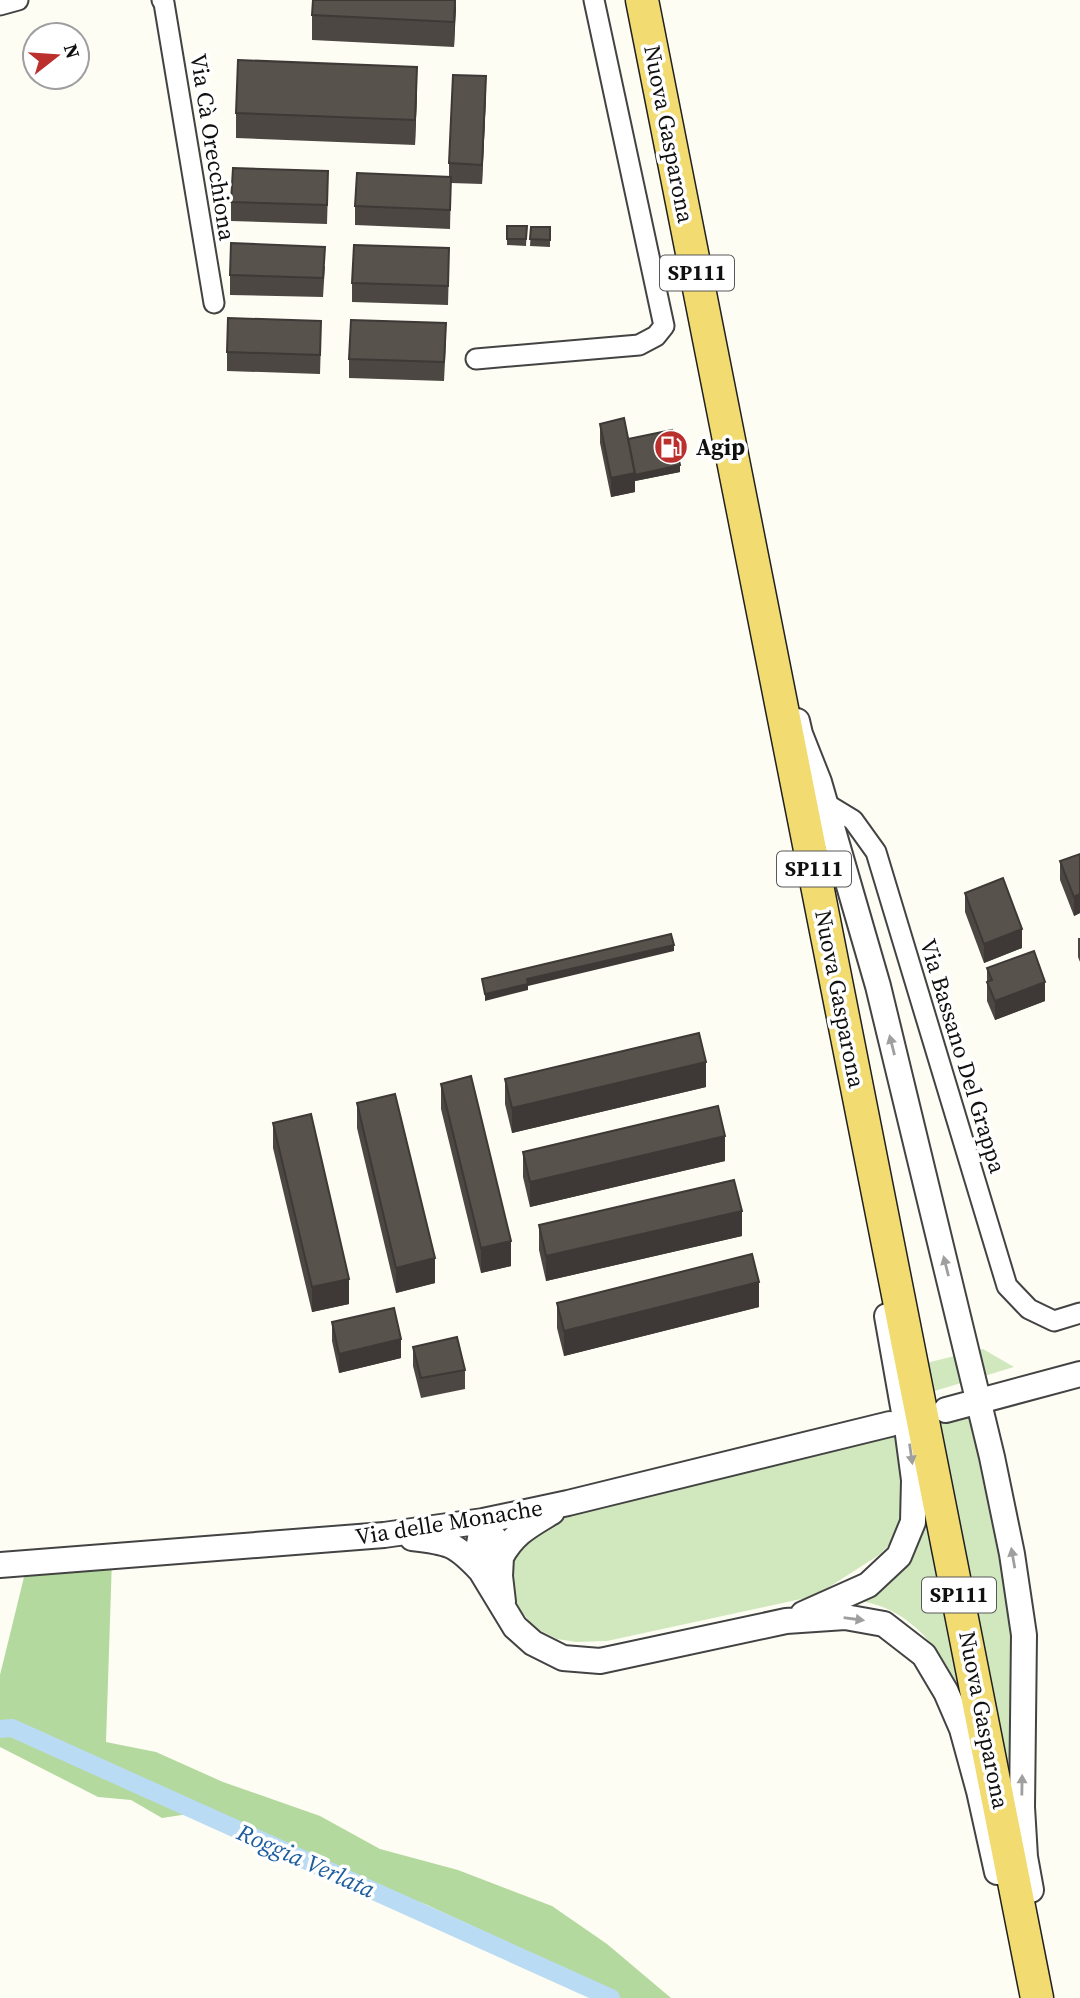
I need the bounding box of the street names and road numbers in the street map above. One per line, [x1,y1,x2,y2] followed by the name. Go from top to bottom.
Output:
[636,42,702,226] street label: Nuova Gasparona
[182,51,244,243] street label: Via Cà Orecchiona
[660,256,734,290] road number: SP111
[777,852,851,886] road number: SP111
[807,907,873,1091] street label: Nuova Gasparona
[912,935,1014,1177] street label: Via Bassano Del Grappa
[353,1491,545,1553] street label: Via delle Monache
[922,1578,996,1612] road number: SP111
[951,1628,1017,1812] street label: Nuova Gasparona

